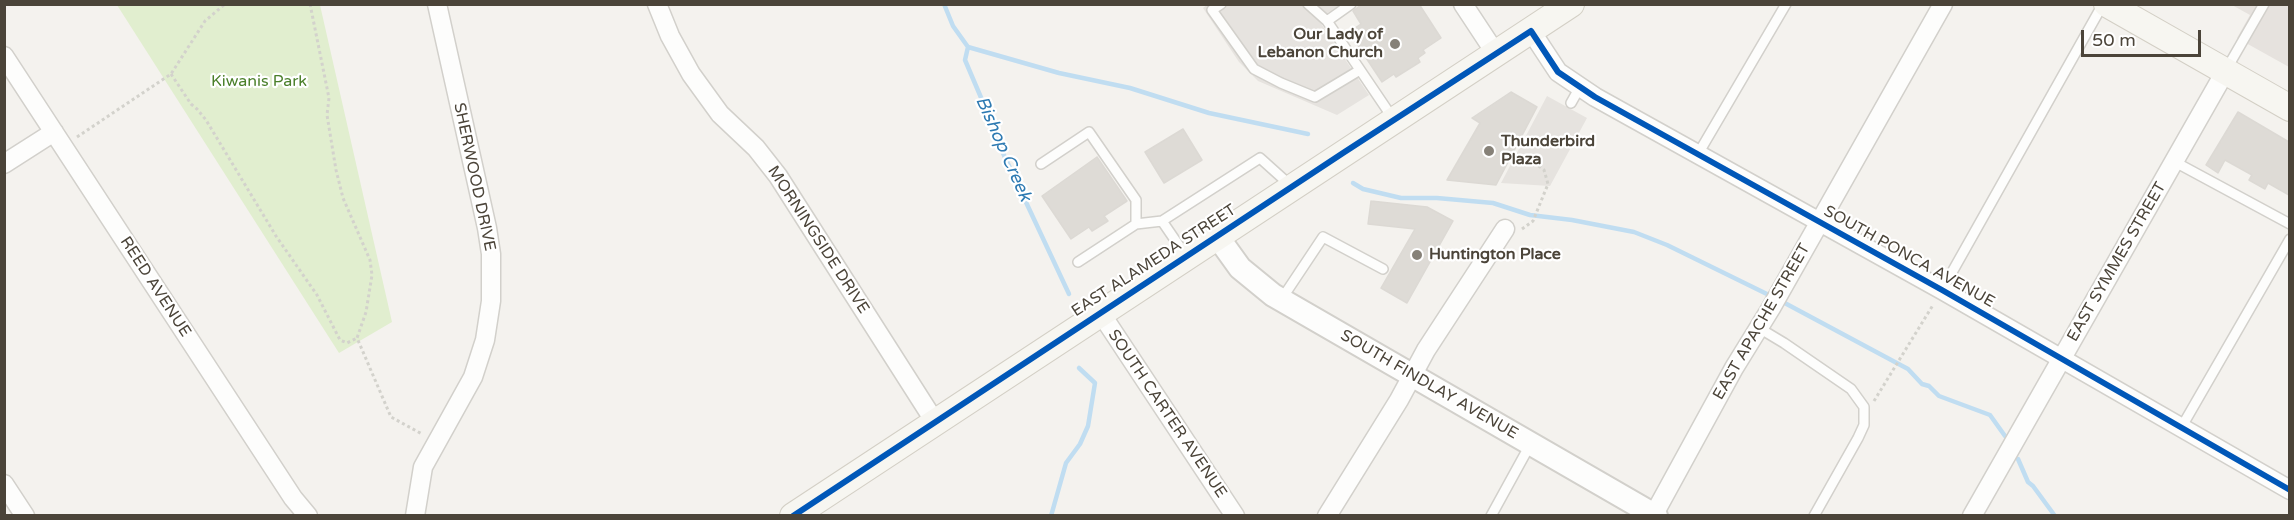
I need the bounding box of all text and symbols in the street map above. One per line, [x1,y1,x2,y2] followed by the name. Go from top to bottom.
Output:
[2084,18,2204,56] scale bar
[1258,25,1383,63] place label: Our Lady of Lebanon Church
[2092,29,2136,51] text: 50 m
[1388,37,1402,51] marker: Our Lady of Lebanon Church
[211,72,307,92] park label: Kiwanis Park
[970,93,1036,205] water label: Bishop Creek
[449,101,499,253] street label: SHERWOOD DRIVE
[1501,132,1595,170] place label: Thunderbird Plaza
[1482,144,1496,158] marker: Thunderbird Plaza
[763,163,873,317] street label: MORNINGSIDE DRIVE
[2063,179,2171,345] street label: EAST SYMMES STREET
[1068,201,1240,321] street label: EAST ALAMEDA STREET
[1820,202,1998,312] street label: SOUTH PONCA AVENUE
[115,233,195,341] street label: REED AVENUE
[1709,240,1815,404] street label: EAST APACHE STREET
[1429,245,1561,265] place label: Huntington Place
[1410,248,1424,262] marker: Huntington Place
[1104,326,1230,502] street label: SOUTH CARTER AVENUE
[1337,326,1521,444] street label: SOUTH FINDLAY AVENUE

